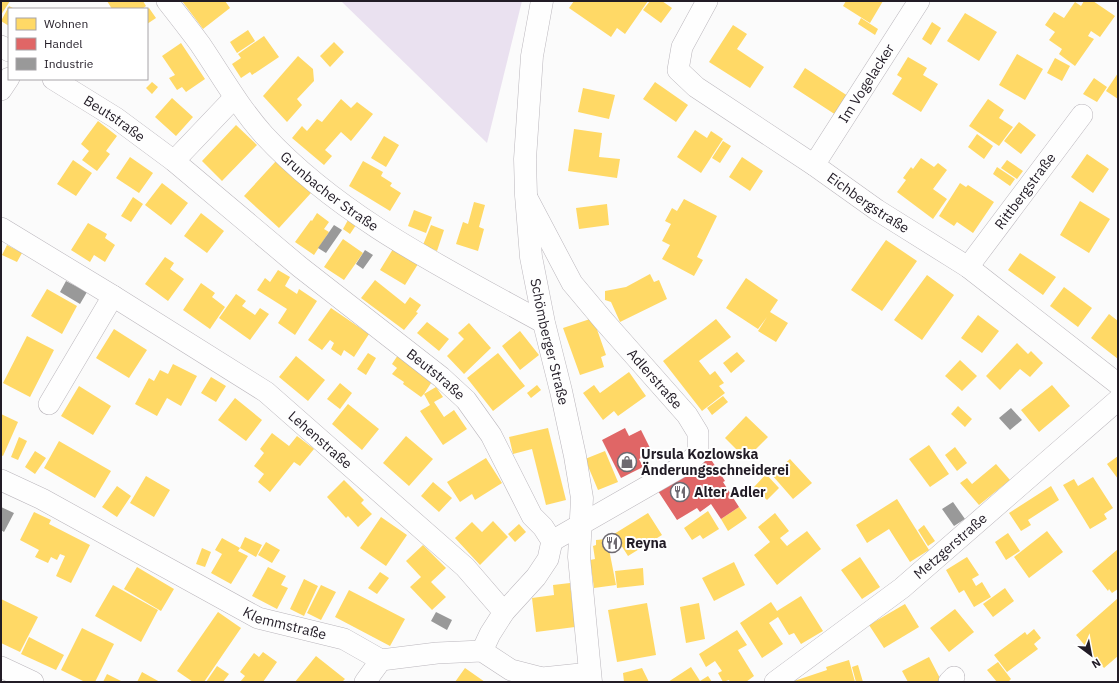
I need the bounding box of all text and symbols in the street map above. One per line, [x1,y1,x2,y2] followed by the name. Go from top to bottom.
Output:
[8,8,148,80] legend
[44,16,88,31] text: Wohnen
[44,36,83,51] text: Handel
[834,40,898,126] street label: Im Vogelacker
[44,56,94,71] text: Industrie
[80,91,149,146] street label: Beutstraße
[276,147,382,235] street label: Grunbacher Straße
[990,149,1060,233] street label: Rittbergstraße
[824,168,913,237] street label: Eichbergstraße
[526,277,573,407] street label: Schömberger Straße
[403,345,469,404] street label: Beutstraße
[623,345,687,413] street label: Adlerstraße
[285,407,356,473] street label: Lehenstraße
[641,445,789,479] place label: Ursula Kozlowska Änderungsschneiderei
[616,451,638,473] shop icon: Ursula Kozlowska Änderungsschneiderei
[669,481,691,503] restaurant icon: Alter Adler
[694,483,766,501] place label: Alter Adler
[910,509,991,583] street label: Metzgerstraße
[601,532,623,554] restaurant icon: Reyna
[626,534,667,552] place label: Reyna
[240,603,329,643] street label: Klemmstraße
[1071,635,1111,675] north arrow
[1089,655,1103,672] text: N

